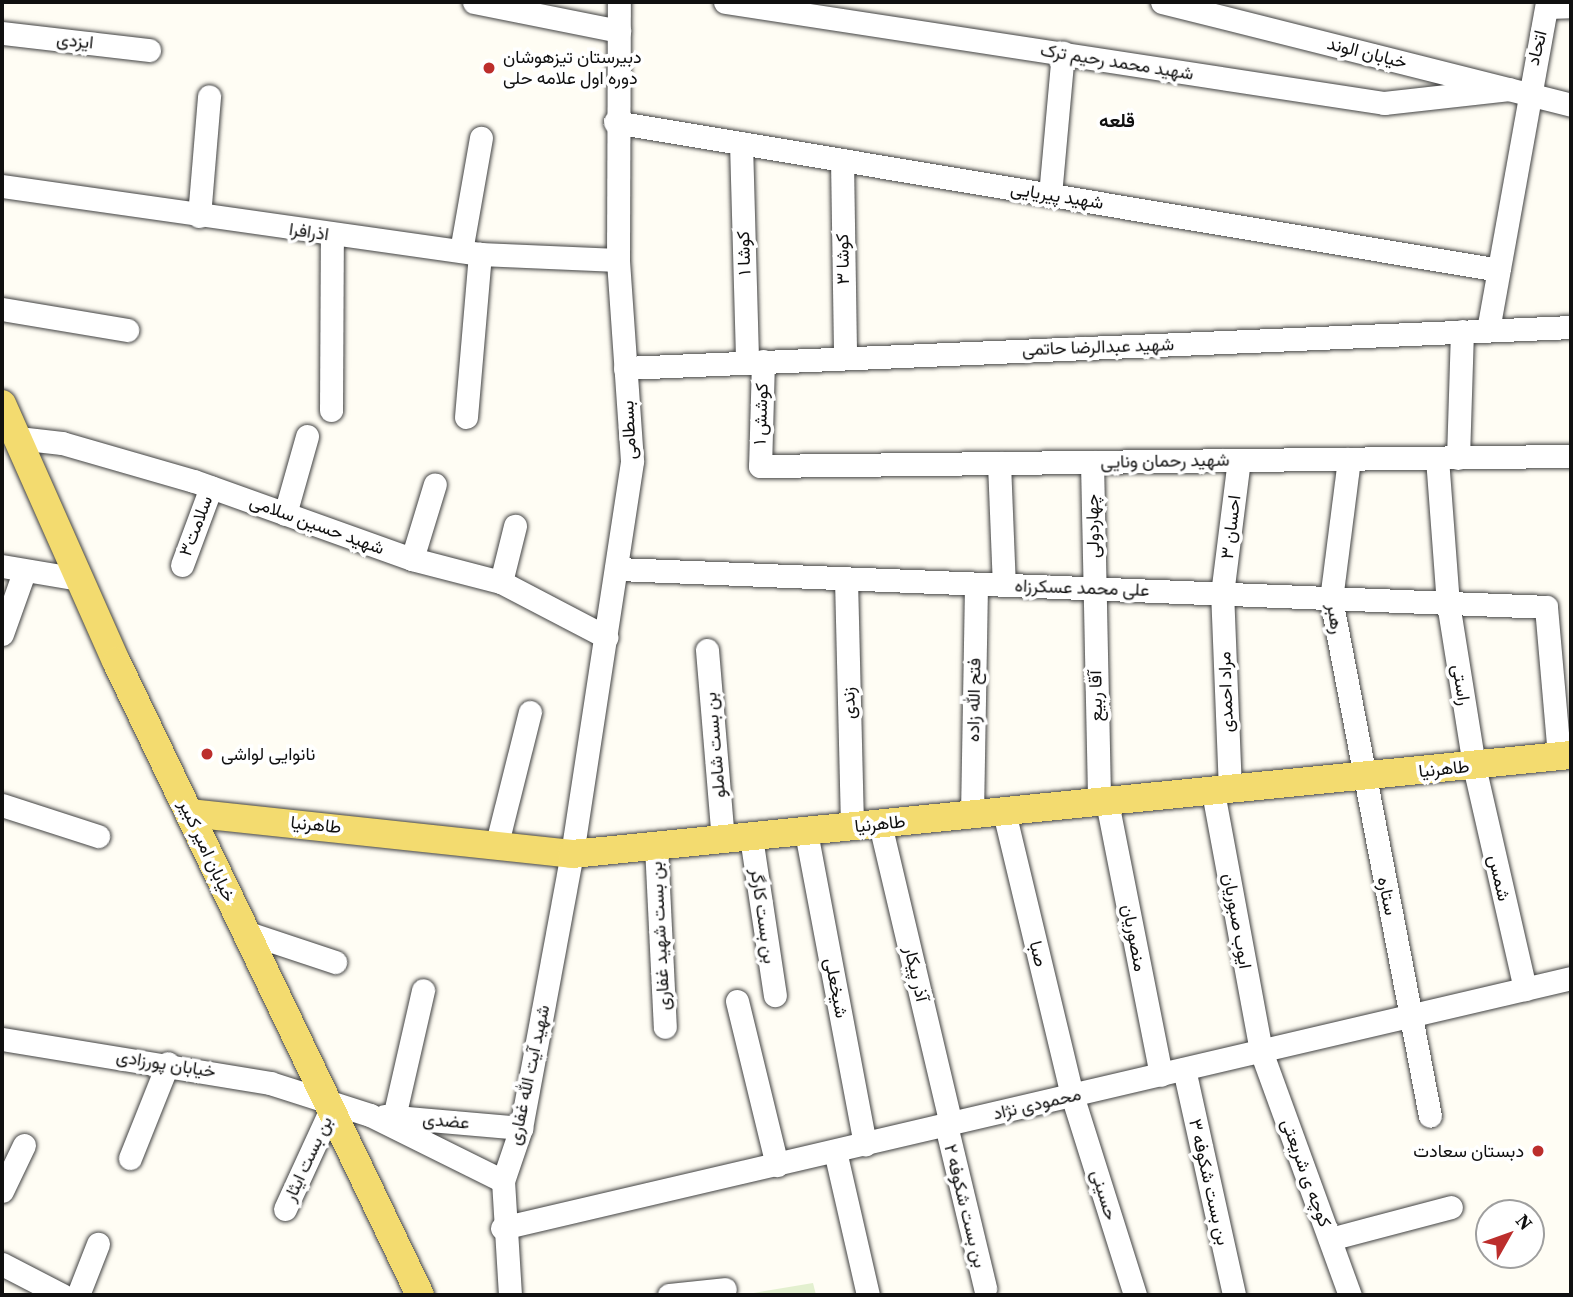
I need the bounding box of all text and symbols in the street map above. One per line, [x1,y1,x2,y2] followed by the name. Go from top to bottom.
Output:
[55,28,95,54] street label: ایزدی
[1522,28,1552,68] street label: اتحاد
[1325,33,1409,73] street label: خیابان الوند
[1039,39,1195,85] street label: شهید محمد رحیم ترک
[503,47,642,90] place label: دبیرستان تیزهوشان دوره اول علامه حلی
[481,60,497,76] marker: دبیرستان تیزهوشان دوره اول علامه حلی
[1099,110,1135,132] district label: قلعه
[1009,178,1105,214] street label: شهید پیریایی
[288,219,330,245] street label: اذرافرا
[732,230,756,276] street label: کوشا ۱
[832,233,854,285] street label: کوشا ۳
[1022,334,1174,360] street label: شهید عبدالرضا حاتمی
[749,383,773,445] street label: کوشش ۱
[617,400,641,460] street label: بسطامی
[1100,449,1230,473] street label: شهید رحمان ونایی
[247,491,387,559] street label: شهید حسین سلامی
[175,493,217,559] street label: سلامت۳
[1082,494,1104,558] street label: چهاردولی
[1216,494,1246,560] street label: احسان ۳
[1014,575,1150,601] street label: علی محمد عسکرزاه
[1322,602,1348,636] street label: رهبر
[1214,651,1238,733] street label: مراد احمدی
[962,658,986,742] street label: فتح الله زاده
[1447,663,1475,707] street label: راستی
[1085,670,1107,722] street label: آقا ربیع
[838,687,860,719] street label: زندی
[700,691,730,799] street label: بن بست شاملو
[221,743,315,765] place label: نانوایی لواشی
[199,746,215,762] marker: نانوایی لواشی
[1417,756,1471,782] street label: طاهرنیا
[174,797,240,905] street label: خیابان امیر کبیر
[853,811,907,837] street label: طاهرنیا
[289,812,343,838] street label: طاهرنیا
[1483,853,1515,903] street label: شمس
[645,861,675,1011] street label: بن بست شهید غفاری
[746,867,780,965] street label: بن بست کارگر
[1218,872,1256,970] street label: ایوب صبوریان
[1372,875,1402,917] street label: ستاره
[1117,903,1151,973] street label: منصوریان
[1024,939,1052,969] street label: صبا
[899,944,933,1004] street label: آذر پیکار
[820,956,852,1020] street label: شیخعلی
[504,1003,554,1147] street label: شهید آیت الله غفاری
[115,1045,217,1083] street label: خیابان پورزادی
[991,1083,1083,1125] street label: محمودی نژاد
[422,1108,470,1134] street label: عضدی
[279,1113,337,1205] street label: بن بست ایثار
[1276,1116,1336,1230] street label: کوچه ی شریعتی
[1184,1117,1234,1247] street label: بن بست شکوفه ۳
[1413,1140,1524,1162] place label: دبستان سعادت
[939,1142,991,1270] street label: بن بست شکوفه ۲
[1530,1143,1546,1159] marker: دبستان سعادت
[1086,1167,1122,1223] street label: حسینی
[1475,1199,1545,1269] north arrow
[1510,1208,1539,1235] text: N

